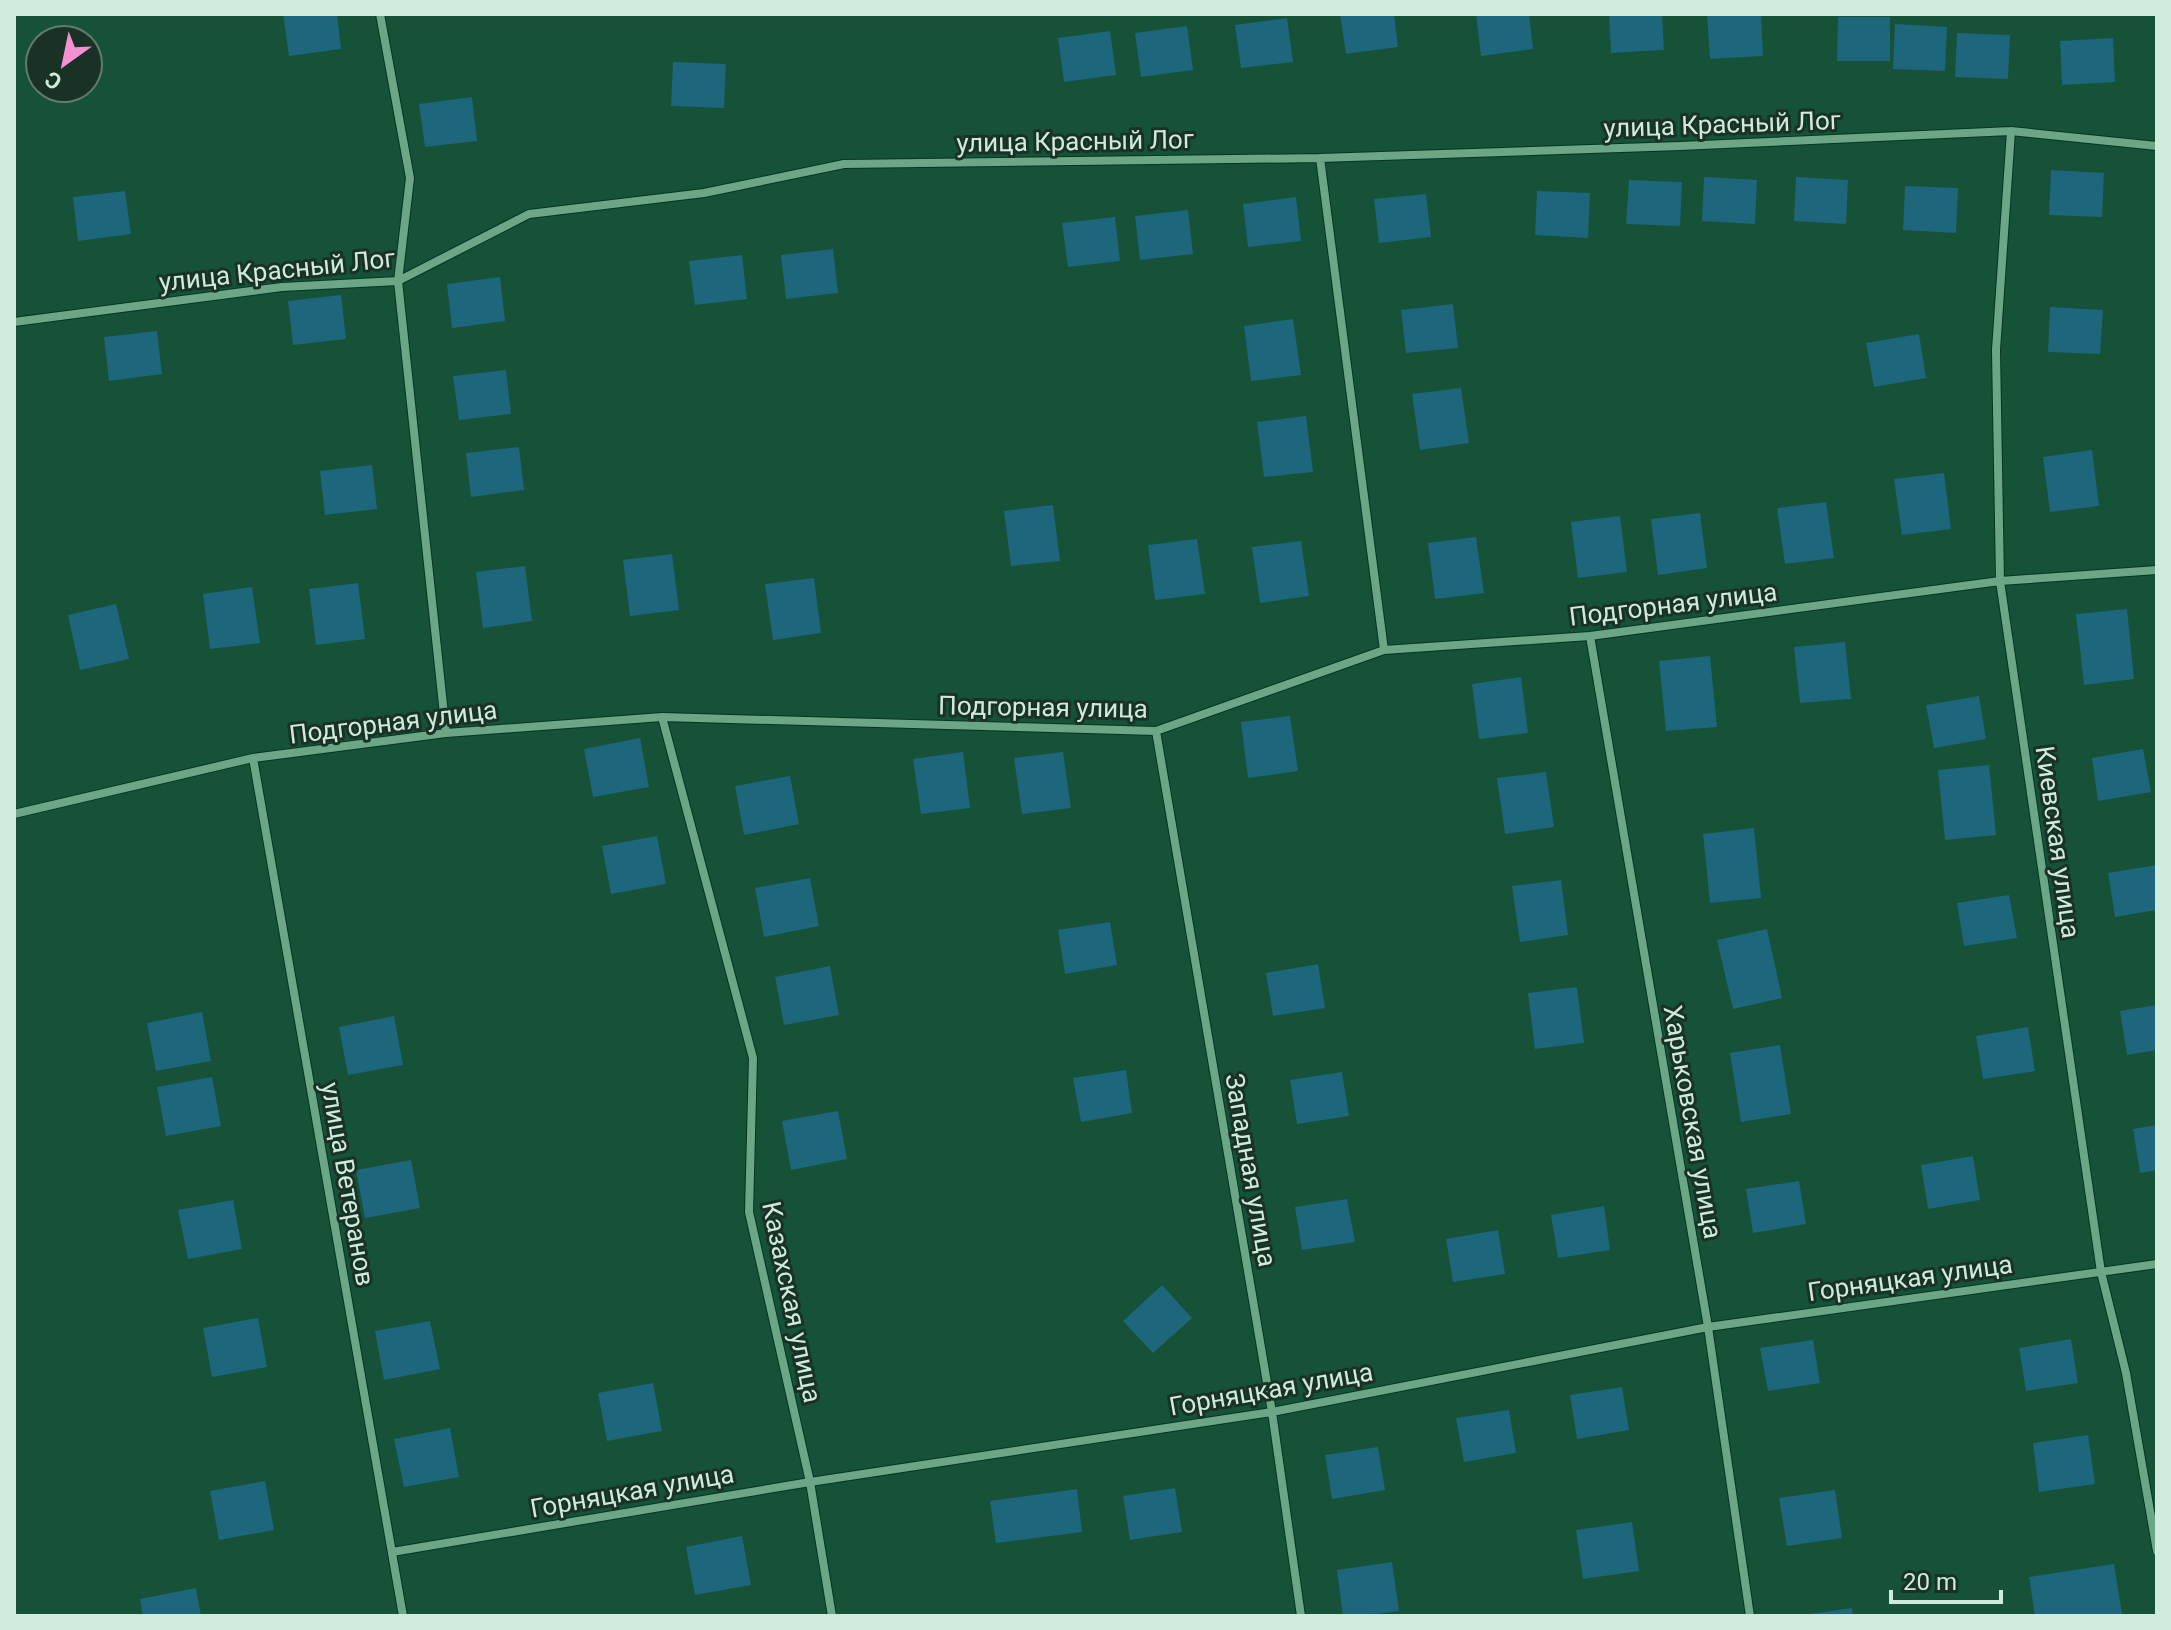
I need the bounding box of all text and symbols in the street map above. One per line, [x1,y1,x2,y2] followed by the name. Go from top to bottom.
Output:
[24,24,104,104] north arrow
[41,66,66,95] text: С
[1603,105,1841,143] street label: улица Красный Лог
[956,124,1194,158] street label: улица Красный Лог
[157,243,397,297] street label: улица Красный Лог
[1567,576,1779,632] street label: Подгорная улица
[938,690,1148,724] street label: Подгорная улица
[287,694,499,750] street label: Подгорная улица
[2030,744,2086,940] street label: Киевская улица
[1658,1003,1728,1241] street label: Харьковская улица
[1219,1071,1283,1269] street label: Западная улица
[315,1080,381,1288] street label: улица Ветеранов
[756,1199,828,1405] street label: Казахская улица
[1806,1249,2014,1307] street label: Горняцкая улица
[1167,1356,1375,1422] street label: Горняцкая улица
[528,1458,736,1524] street label: Горняцкая улица
[1891,1554,2001,1604] scale bar
[1903,1568,1957,1596] text: 20 m

